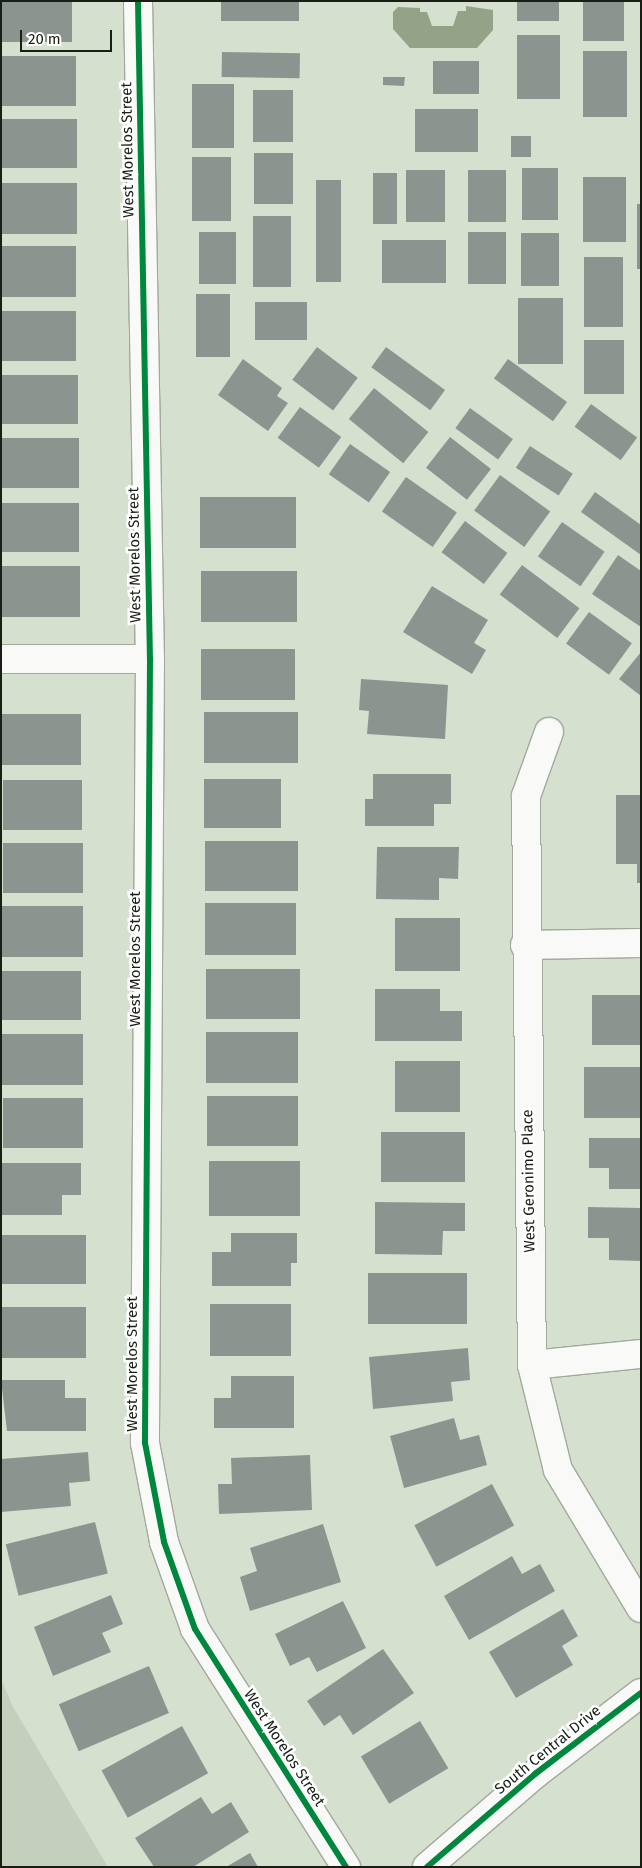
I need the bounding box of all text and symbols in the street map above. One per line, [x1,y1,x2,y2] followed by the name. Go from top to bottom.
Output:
[22,20,115,52] scale bar
[28,30,61,48] text: 20 m
[118,82,138,218] street label: West Morelos Street
[125,487,145,623] street label: West Morelos Street
[127,891,145,1027] street label: West Morelos Street
[519,1109,539,1253] street label: West Geronimo Place
[124,1296,142,1432] street label: West Morelos Street
[240,1686,328,1810] street label: West Morelos Street
[491,1702,605,1798] street label: South Central Drive

